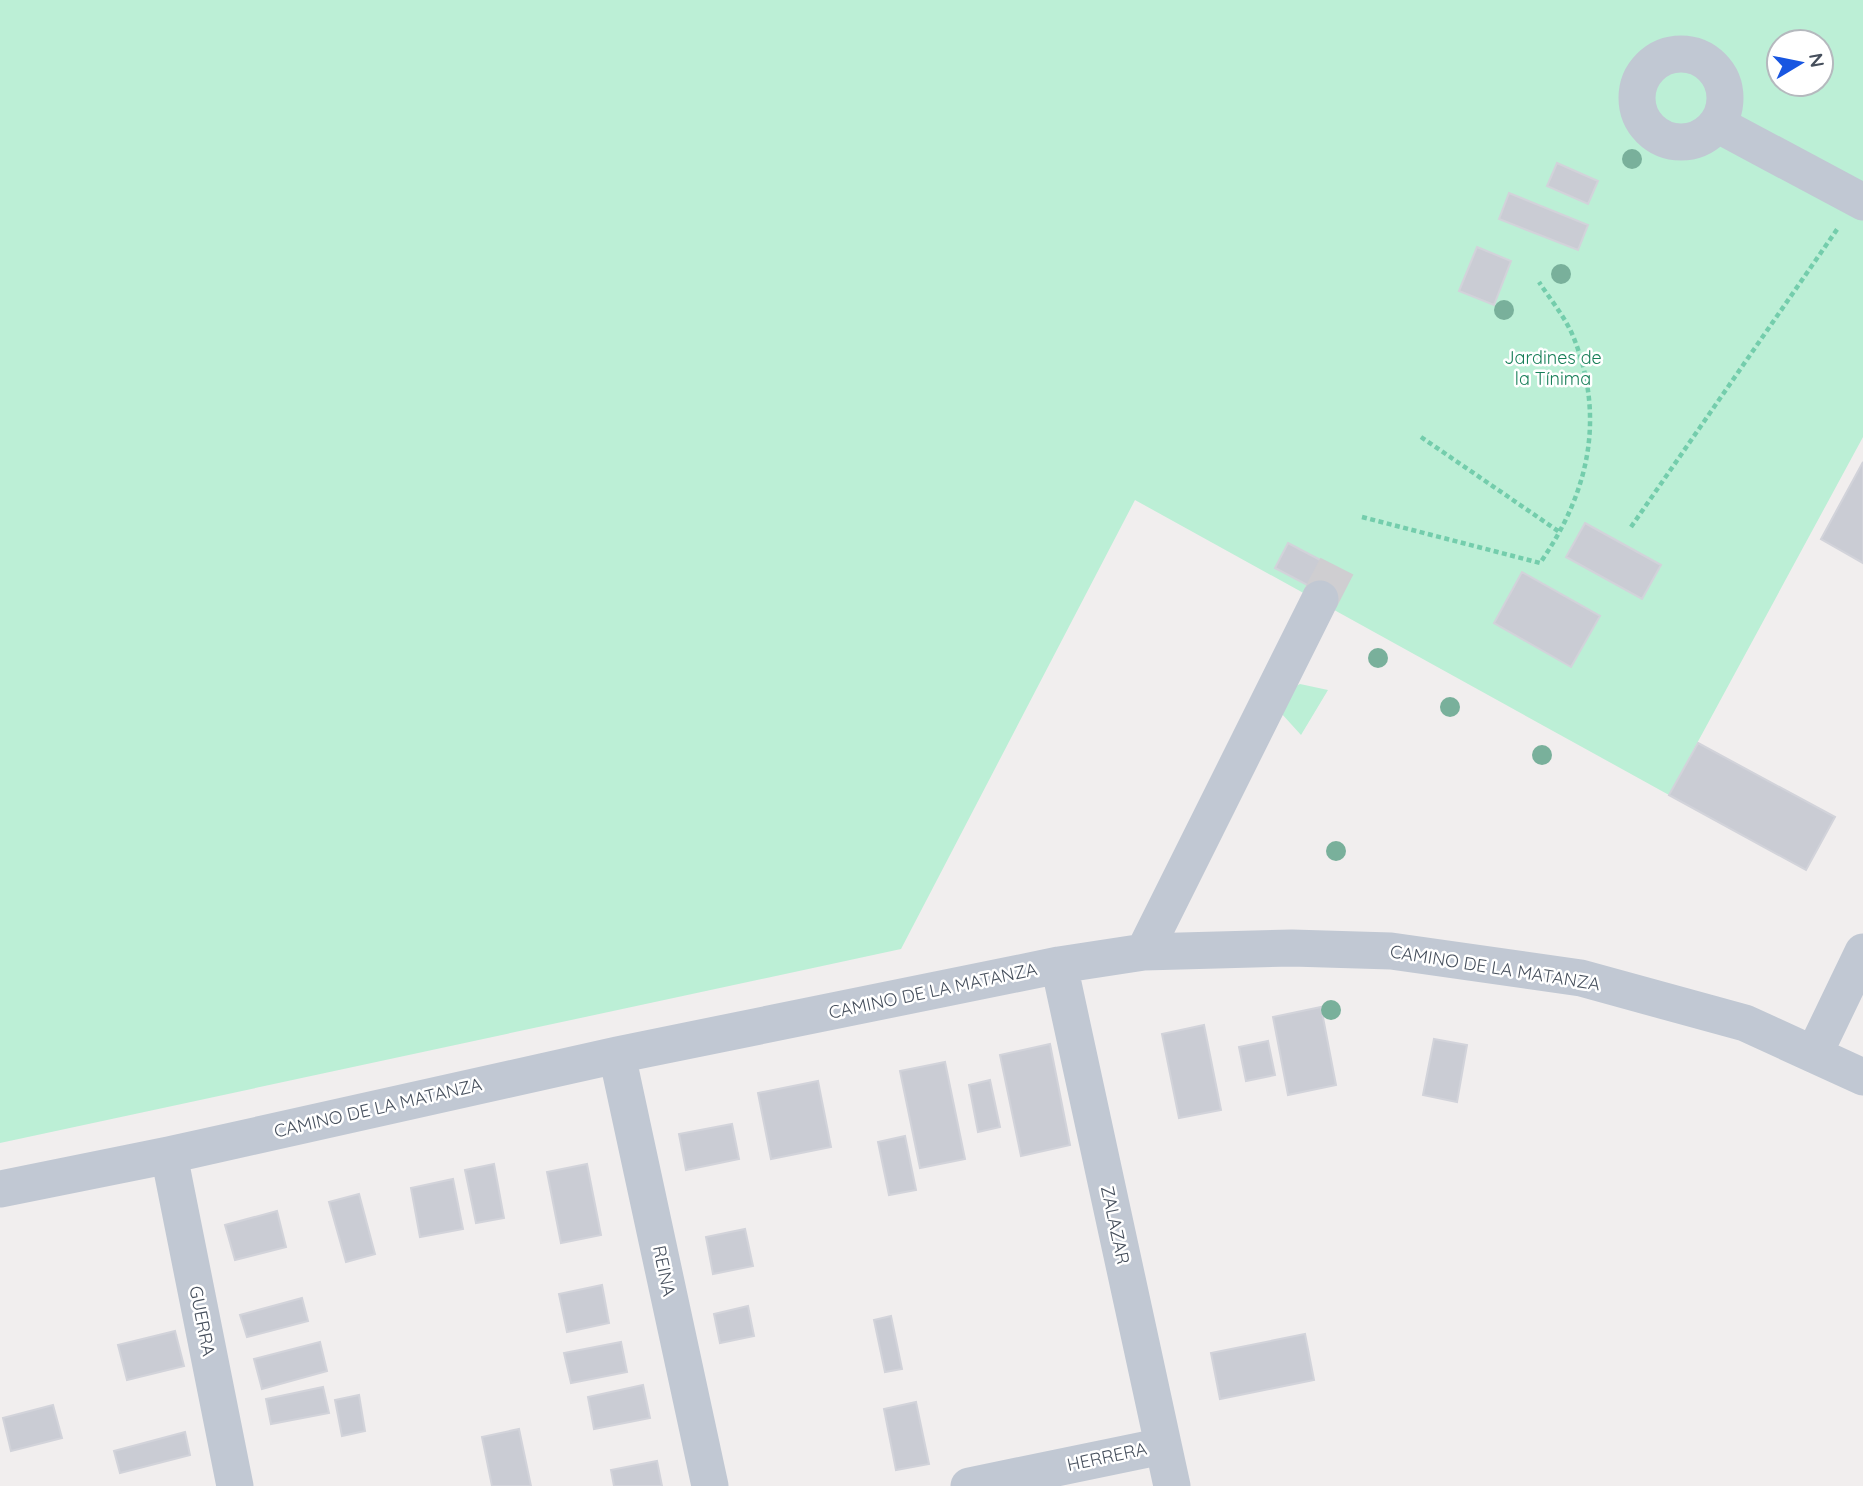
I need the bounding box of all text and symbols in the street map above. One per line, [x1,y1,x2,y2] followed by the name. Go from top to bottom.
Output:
[1765,28,1835,98] north arrow
[1804,51,1830,69] text: N
[1504,346,1602,390] park label: Jardines de la Tínima
[1388,940,1602,996] street label: CAMINO DE LA MATANZA
[827,957,1040,1024] street label: CAMINO DE LA MATANZA
[272,1072,484,1143] street label: CAMINO DE LA MATANZA
[1096,1183,1135,1266] street label: ZALAZAR
[648,1243,681,1299] street label: REINA
[184,1284,221,1358] street label: GUERRA
[1065,1437,1149,1476] street label: HERRERA

